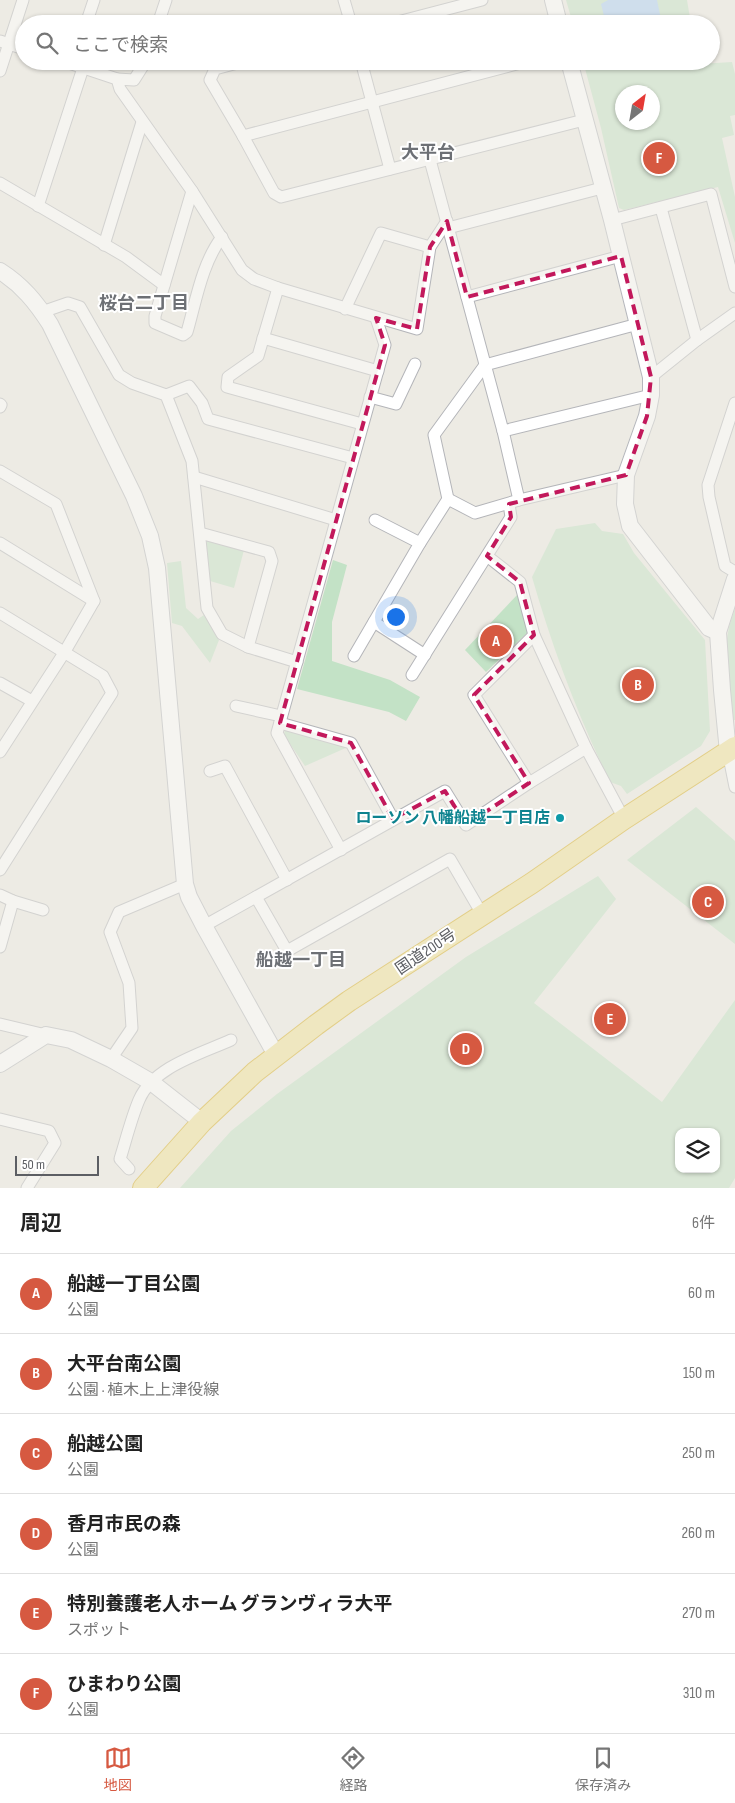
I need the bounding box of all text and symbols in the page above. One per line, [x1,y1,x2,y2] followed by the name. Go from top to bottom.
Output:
[15,15,720,70] search box
[33,29,61,57] icon: search
[73,34,168,57] text: ここで検索
[615,85,660,130] north arrow
[643,139,675,177] pin: F
[401,142,455,163] district label: 大平台
[99,293,189,314] district label: 桜台二丁目
[383,604,409,630] your location
[480,622,512,660] pin: A
[622,666,654,704] pin: B
[356,808,550,828] place label: ローソン 八幡船越一丁目店
[554,812,566,824] marker: ローソン 八幡船越一丁目店
[692,883,724,921] pin: C
[392,925,460,979] street label: 国道200号
[256,950,346,971] district label: 船越一丁目
[594,1000,626,1038] pin: E
[450,1030,482,1068] pin: D
[675,1128,720,1173] map controls
[675,1128,720,1173] button: layers
[15,1153,99,1176] scale bar
[22,1156,45,1173] text: 50 m
[20,1211,62,1236] text: 周辺
[692,1214,715,1233] text: 6件
[67,1273,200,1296] text: 船越一丁目公園
[32,1284,40,1303] text: A
[688,1284,715,1303] text: 60 m
[67,1301,99,1320] text: 公園
[67,1353,181,1376] text: 大平台南公園
[32,1364,40,1383] text: B
[683,1364,715,1383] text: 150 m
[67,1381,219,1400] text: 公園 · 植木上上津役線
[67,1433,143,1456] text: 船越公園
[32,1444,40,1463] text: C
[682,1444,715,1463] text: 250 m
[67,1461,99,1480] text: 公園
[67,1513,181,1536] text: 香月市民の森
[32,1524,40,1543] text: D
[681,1524,715,1543] text: 260 m
[67,1541,99,1560] text: 公園
[67,1593,392,1616] text: 特別養護老人ホーム グランヴィラ大平
[33,1604,39,1623] text: E
[682,1604,715,1623] text: 270 m
[67,1621,131,1640] text: スポット
[67,1673,181,1696] text: ひまわり公園
[33,1684,39,1703] text: F
[683,1684,715,1703] text: 310 m
[67,1701,99,1720] text: 公園
[104,1744,132,1794] tab: 地図
[339,1744,367,1794] tab: 経路
[575,1744,631,1794] tab: 保存済み

